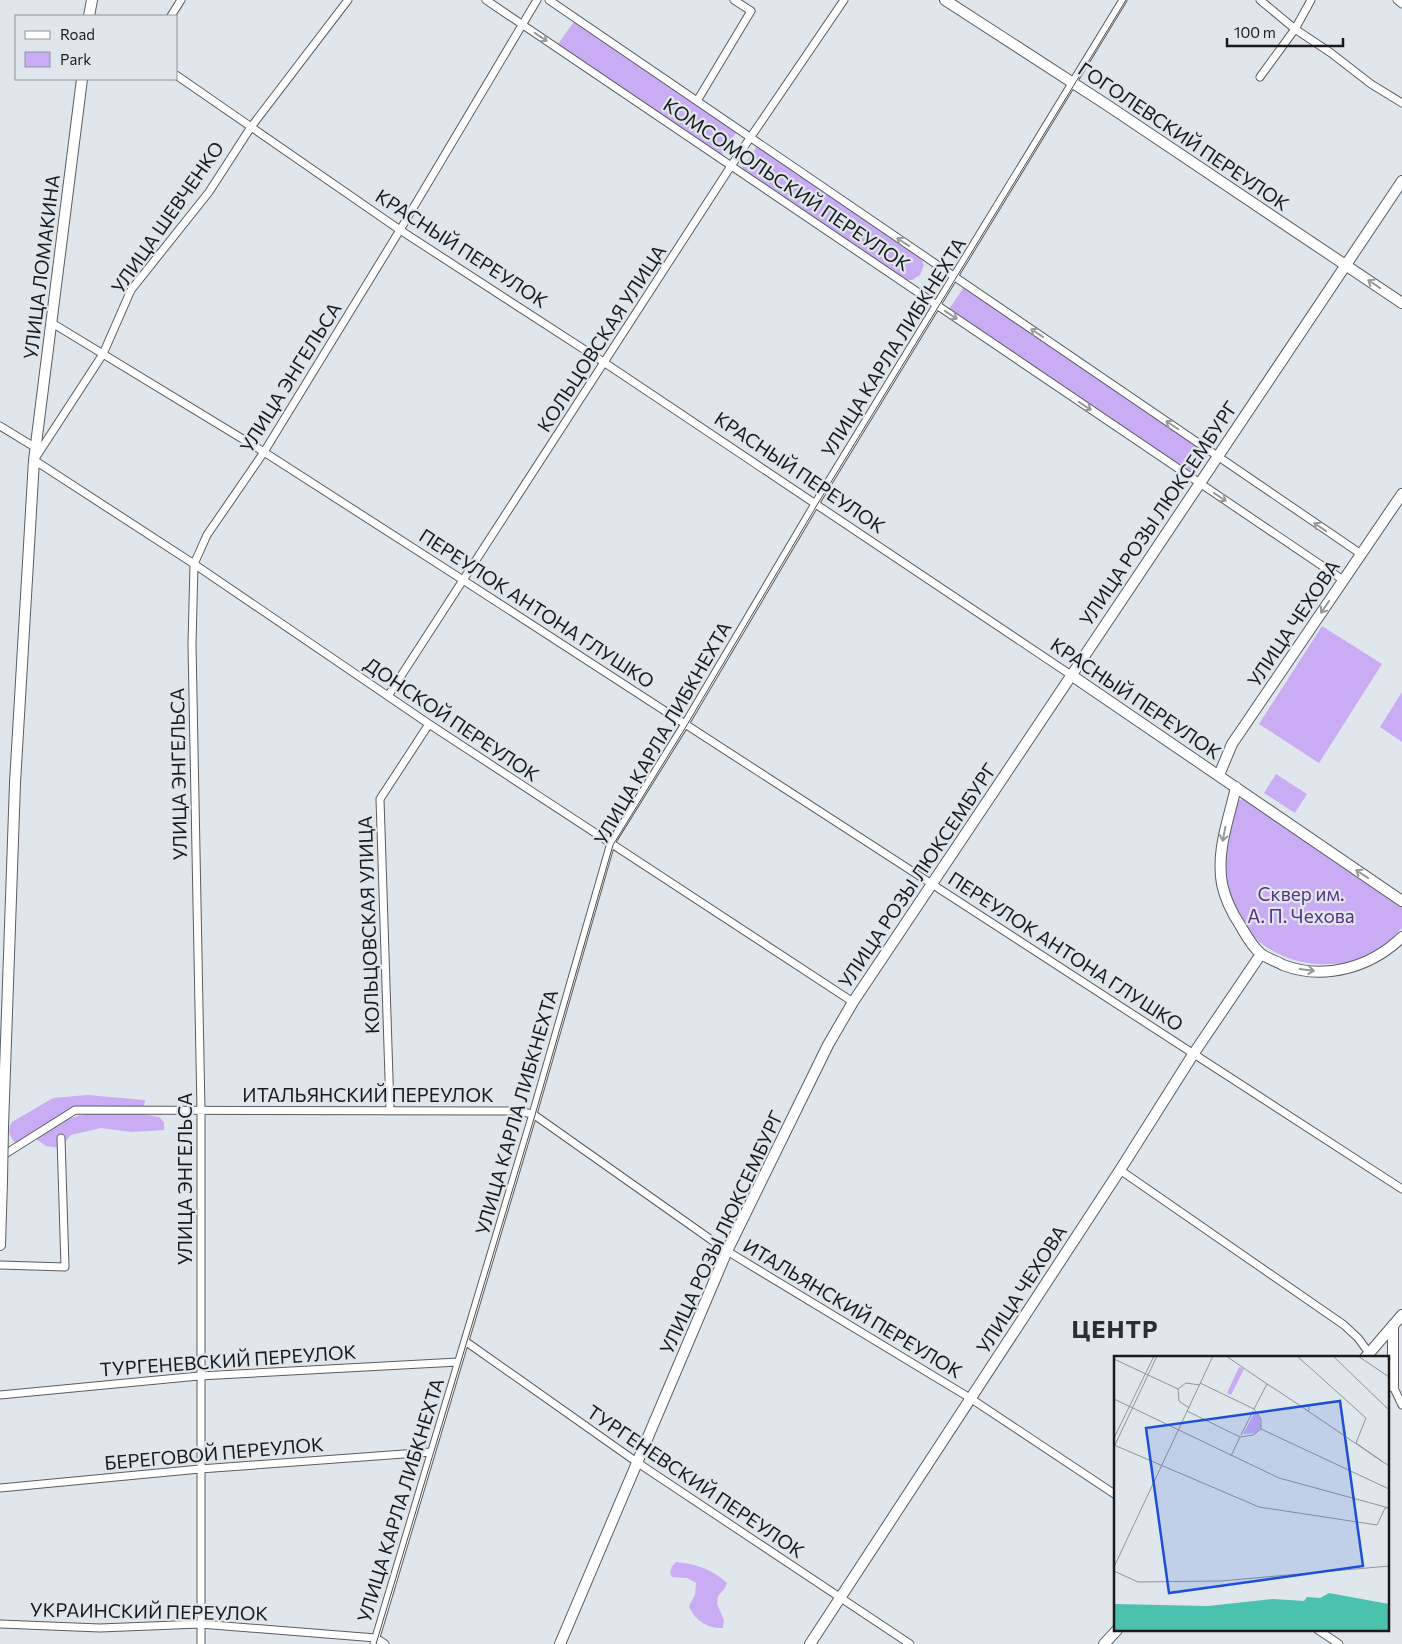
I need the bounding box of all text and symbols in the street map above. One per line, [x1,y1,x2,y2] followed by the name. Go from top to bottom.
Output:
[15,15,178,80] legend
[1227,15,1343,47] scale bar
[1234,23,1276,41] text: 100 m
[60,25,95,43] text: Road
[534,32,548,42] one-way arrow
[60,50,91,68] text: Park
[1074,57,1294,215] street label: ГОГОЛЕВСКИЙ ПЕРЕУЛОК
[659,93,915,276] street label: КОМСОМОЛЬСКИЙ ПЕРЕУЛОК
[106,137,228,297] street label: УЛИЦА ШЕВЧЕНКО
[18,173,64,361] street label: УЛИЦА ЛОМАКИНА
[372,184,553,312] street label: КРАСНЫЙ ПЕРЕУЛОК
[816,233,970,461] street label: УЛИЦА КАРЛА ЛИБКНЕХТА
[896,237,910,247] one-way arrow
[532,240,670,436] street label: КОЛЬЦОВСКАЯ УЛИЦА
[1367,279,1381,289] one-way arrow
[235,298,345,456] street label: УЛИЦА ЭНГЕЛЬСА
[943,311,957,321] one-way arrow
[1031,328,1045,338] one-way arrow
[1074,396,1242,630] street label: УЛИЦА РОЗЫ ЛЮКСЕМБУРГ
[1078,401,1092,411] one-way arrow
[710,406,890,538] street label: КРАСНЫЙ ПЕРЕУЛОК
[1165,420,1179,430] one-way arrow
[1213,492,1227,502] one-way arrow
[1314,522,1328,532] one-way arrow
[415,523,659,693] street label: ПЕРЕУЛОК АНТОНА ГЛУШКО
[1242,555,1344,691] street label: УЛИЦА ЧЕХОВА
[1320,599,1330,613] one-way arrow
[588,617,736,849] street label: УЛИЦА КАРЛА ЛИБКНЕХТА
[1046,632,1226,764] street label: КРАСНЫЙ ПЕРЕУЛОК
[360,652,544,786] street label: ДОНСКОЙ ПЕРЕУЛОК
[165,688,191,860] street label: УЛИЦА ЭНГЕЛЬСА
[833,758,1001,992] street label: УЛИЦА РОЗЫ ЛЮКСЕМБУРГ
[353,815,383,1035] street label: КОЛЬЦОВСКАЯ УЛИЦА
[1219,826,1229,842] one-way arrow
[944,866,1188,1036] street label: ПЕРЕУЛОК АНТОНА ГЛУШКО
[1355,869,1369,879] one-way arrow
[1247,882,1355,927] park label: Сквер им. А. П. Чехова
[1299,965,1315,975] one-way arrow
[470,987,562,1237] street label: УЛИЦА КАРЛА ЛИБКНЕХТА
[242,1083,494,1106] street label: ИТАЛЬЯНСКИЙ ПЕРЕУЛОК
[173,1093,196,1265] street label: УЛИЦА ЭНГЕЛЬСА
[654,1106,788,1358] street label: УЛИЦА РОЗЫ ЛЮКСЕМБУРГ
[971,1221,1071,1357] street label: УЛИЦА ЧЕХОВА
[739,1233,967,1383] street label: ИТАЛЬЯНСКИЙ ПЕРЕУЛОК
[1071,1314,1159,1343] district label: ЦЕНТР
[99,1340,357,1380] street label: ТУРГЕНЕВСКИЙ ПЕРЕУЛОК
[1114,1356,1390,1632] inset map
[352,1375,448,1625] street label: УЛИЦА КАРЛА ЛИБКНЕХТА
[583,1400,809,1563] street label: ТУРГЕНЕВСКИЙ ПЕРЕУЛОК
[103,1432,325,1474] street label: БЕРЕГОВОЙ ПЕРЕУЛОК
[30,1597,269,1625] street label: УКРАИНСКИЙ ПЕРЕУЛОК

